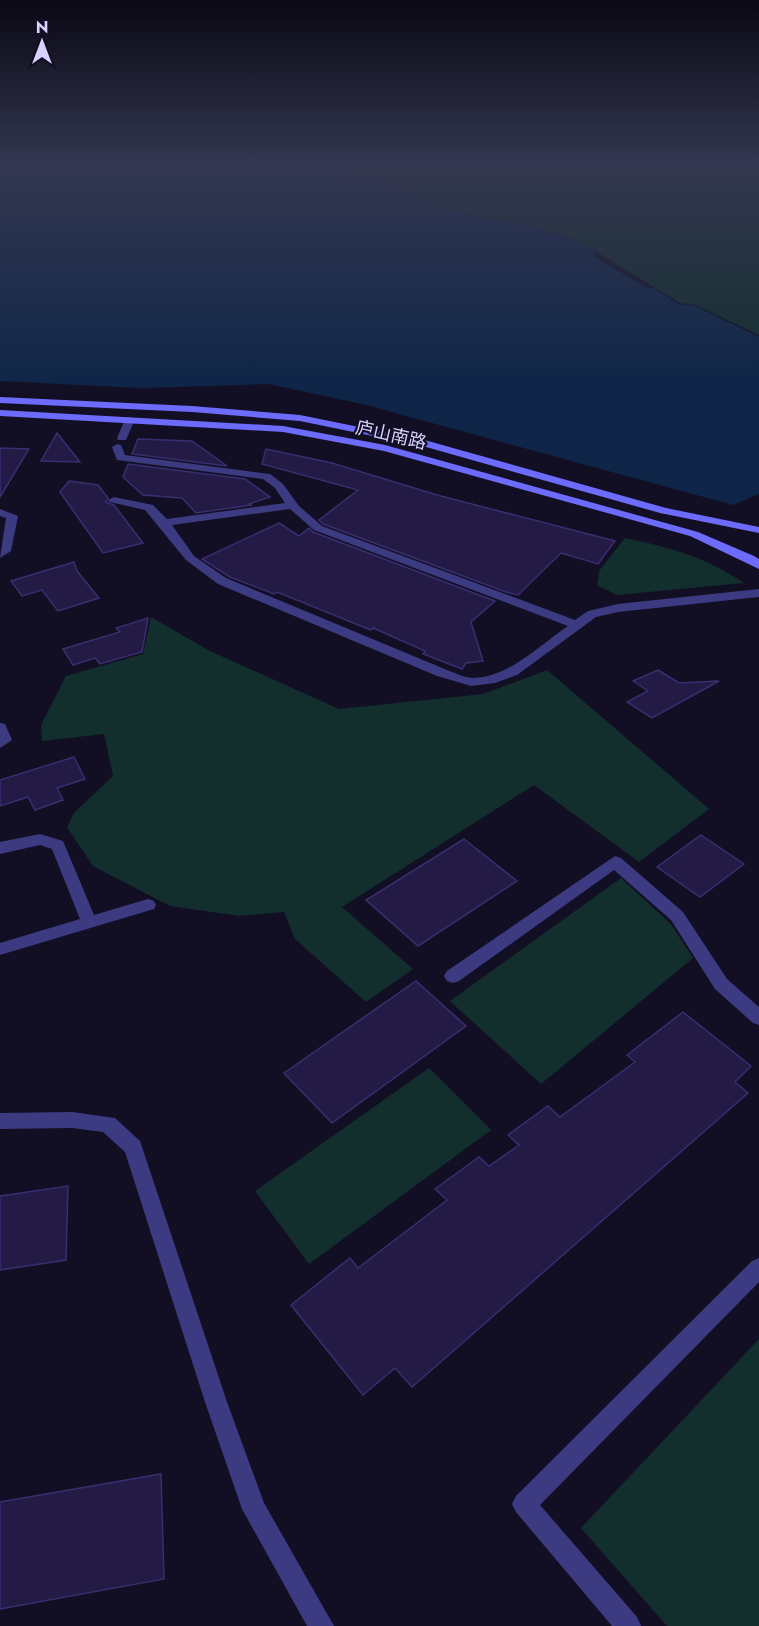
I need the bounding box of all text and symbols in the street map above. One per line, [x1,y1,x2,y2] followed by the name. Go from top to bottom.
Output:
[12,12,72,72] north arrow
[36,16,48,39] text: N
[353,414,429,456] street label: 庐山南路

